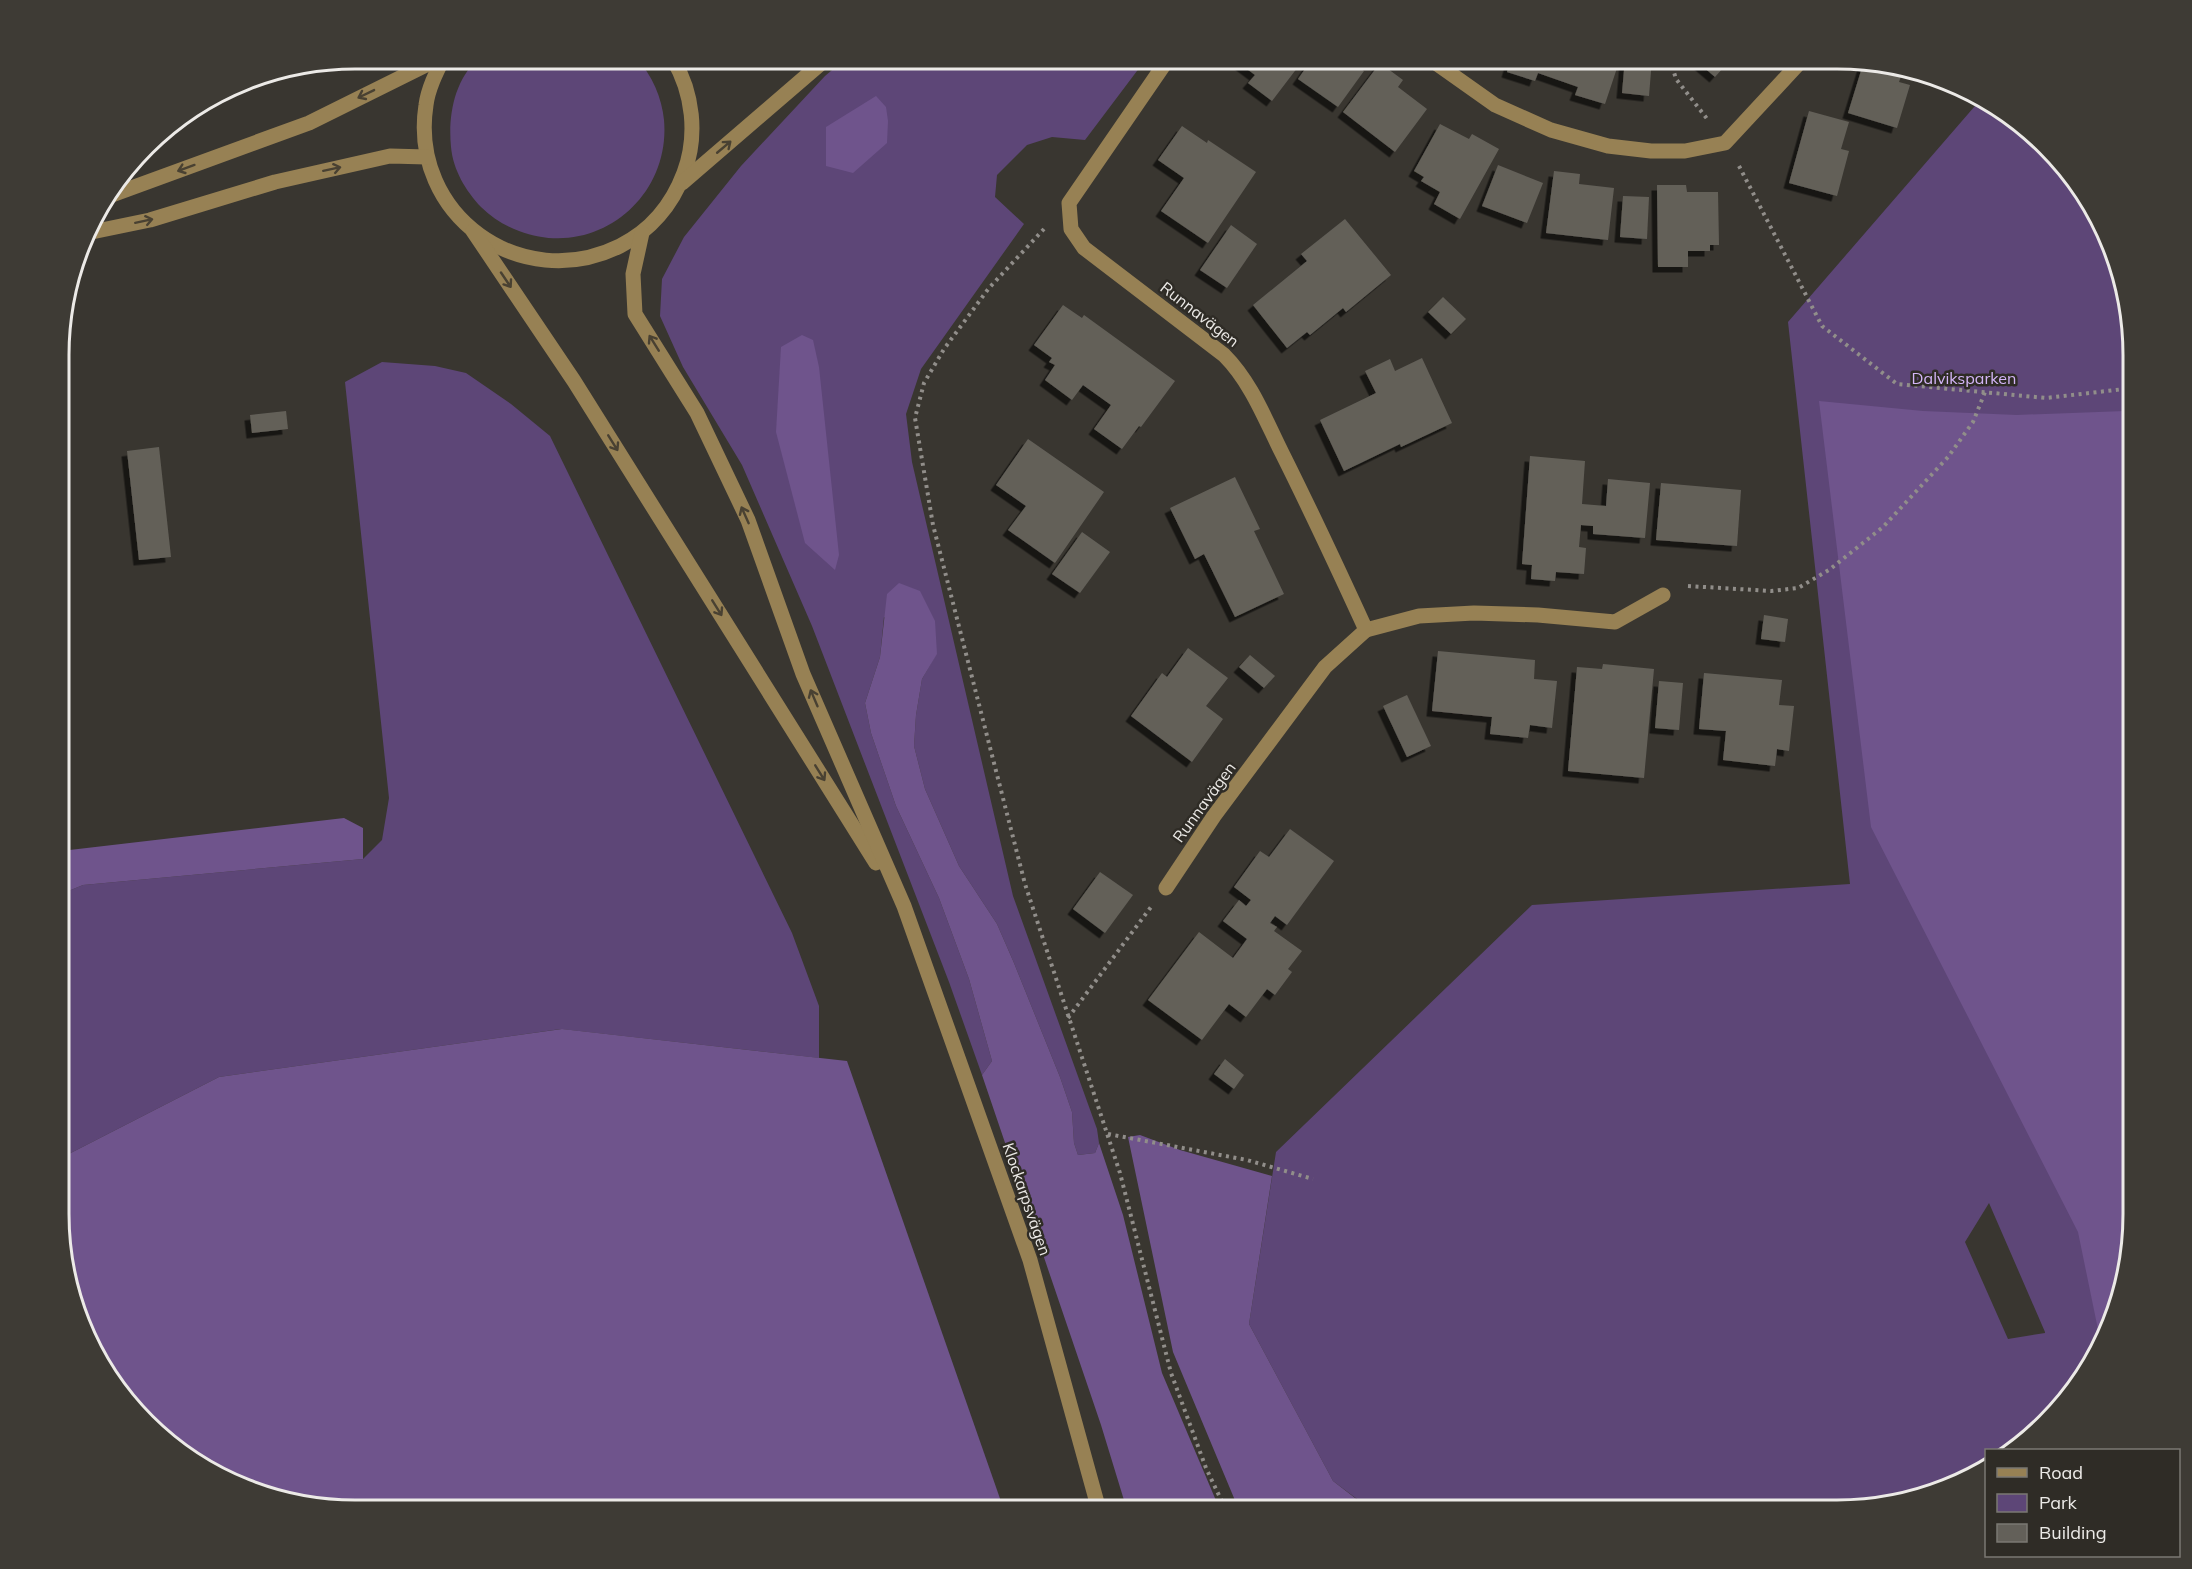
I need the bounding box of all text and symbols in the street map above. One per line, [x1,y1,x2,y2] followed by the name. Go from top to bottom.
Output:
[358,89,376,100] one-way arrow
[716,140,731,154] one-way arrow
[177,163,196,174] one-way arrow
[321,163,341,174] one-way arrow
[134,215,153,226] one-way arrow
[500,271,512,287] one-way arrow
[1157,277,1243,351] street label: Runnavägen
[647,335,660,352] one-way arrow
[1912,368,2016,388] park label: Dalviksparken
[607,434,619,451] one-way arrow
[739,507,751,525] one-way arrow
[711,599,723,616] one-way arrow
[807,689,819,707] one-way arrow
[1168,758,1240,846] street label: Runnavägen
[815,764,827,781] one-way arrow
[998,1140,1056,1258] street label: Klockarpsvägen
[1985,1449,2180,1557] legend
[2039,1461,2083,1484] text: Road
[2039,1491,2078,1514] text: Park
[2039,1521,2107,1544] text: Building

